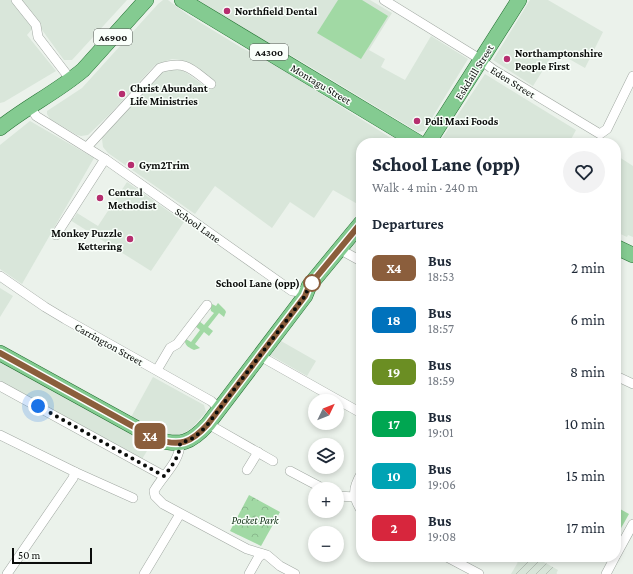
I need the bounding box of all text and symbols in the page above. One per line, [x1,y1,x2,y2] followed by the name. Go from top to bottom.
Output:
[235,5,318,17] place label: Northfield Dental
[222,6,232,16] marker: Northfield Dental
[94,29,132,45] road number: A6900
[452,42,496,102] street label: Eskdaill Street
[250,44,288,60] road number: A4300
[515,47,603,72] place label: Northamptonshire People First
[502,54,512,64] marker: Northamptonshire People First
[288,61,354,108] street label: Montagu Street
[488,64,538,101] street label: Eden Street
[130,82,208,107] place label: Christ Abundant Life Ministries
[117,89,127,99] marker: Christ Abundant Life Ministries
[425,115,499,127] place label: Poli Maxi Foods
[412,116,422,126] marker: Poli Maxi Foods
[563,151,605,193] button: heart
[372,154,521,175] text: School Lane (opp)
[139,159,190,171] place label: Gym2Trim
[126,160,136,170] marker: Gym2Trim
[372,180,478,195] text: Walk · 4 min · 240 m
[108,186,156,211] place label: Central Methodist
[95,193,105,203] marker: Central Methodist
[173,205,223,245] street label: School Lane
[372,216,444,232] text: Departures
[51,227,122,252] place label: Monkey Puzzle Kettering
[125,234,135,244] marker: Monkey Puzzle Kettering
[428,253,451,269] text: Bus
[386,260,402,276] text: X4
[571,260,605,276] text: 2 min
[428,269,454,284] text: 18:53
[303,274,321,292] marker: School Lane (opp)
[216,277,300,290] place label: School Lane (opp)
[428,305,451,321] text: Bus
[387,312,401,328] text: 18
[571,312,605,328] text: 6 min
[72,320,146,369] street label: Carrington Street
[428,321,454,336] text: 18:57
[428,357,451,373] text: Bus
[388,364,400,380] text: 19
[570,364,605,380] text: 8 min
[428,373,455,388] text: 18:59
[308,394,344,430] north arrow
[308,394,344,562] map controls
[28,396,48,416] your location
[428,409,451,425] text: Bus
[388,416,400,432] text: 17
[565,416,605,432] text: 10 min
[132,423,168,449] line badge: X4
[428,425,454,440] text: 19:01
[142,428,158,444] text: X4
[308,438,344,474] button: layers
[428,461,451,477] text: Bus
[387,468,401,484] text: 10
[566,468,605,484] text: 15 min
[428,477,456,492] text: 19:06
[308,482,344,518] button: +
[428,513,451,529] text: Bus
[231,514,280,526] park label: Pocket Park
[390,520,398,536] text: 2
[566,520,605,536] text: 17 min
[308,526,344,562] button: −
[428,529,456,544] text: 19:08
[12,546,92,565] scale bar
[18,549,40,561] text: 50 m

